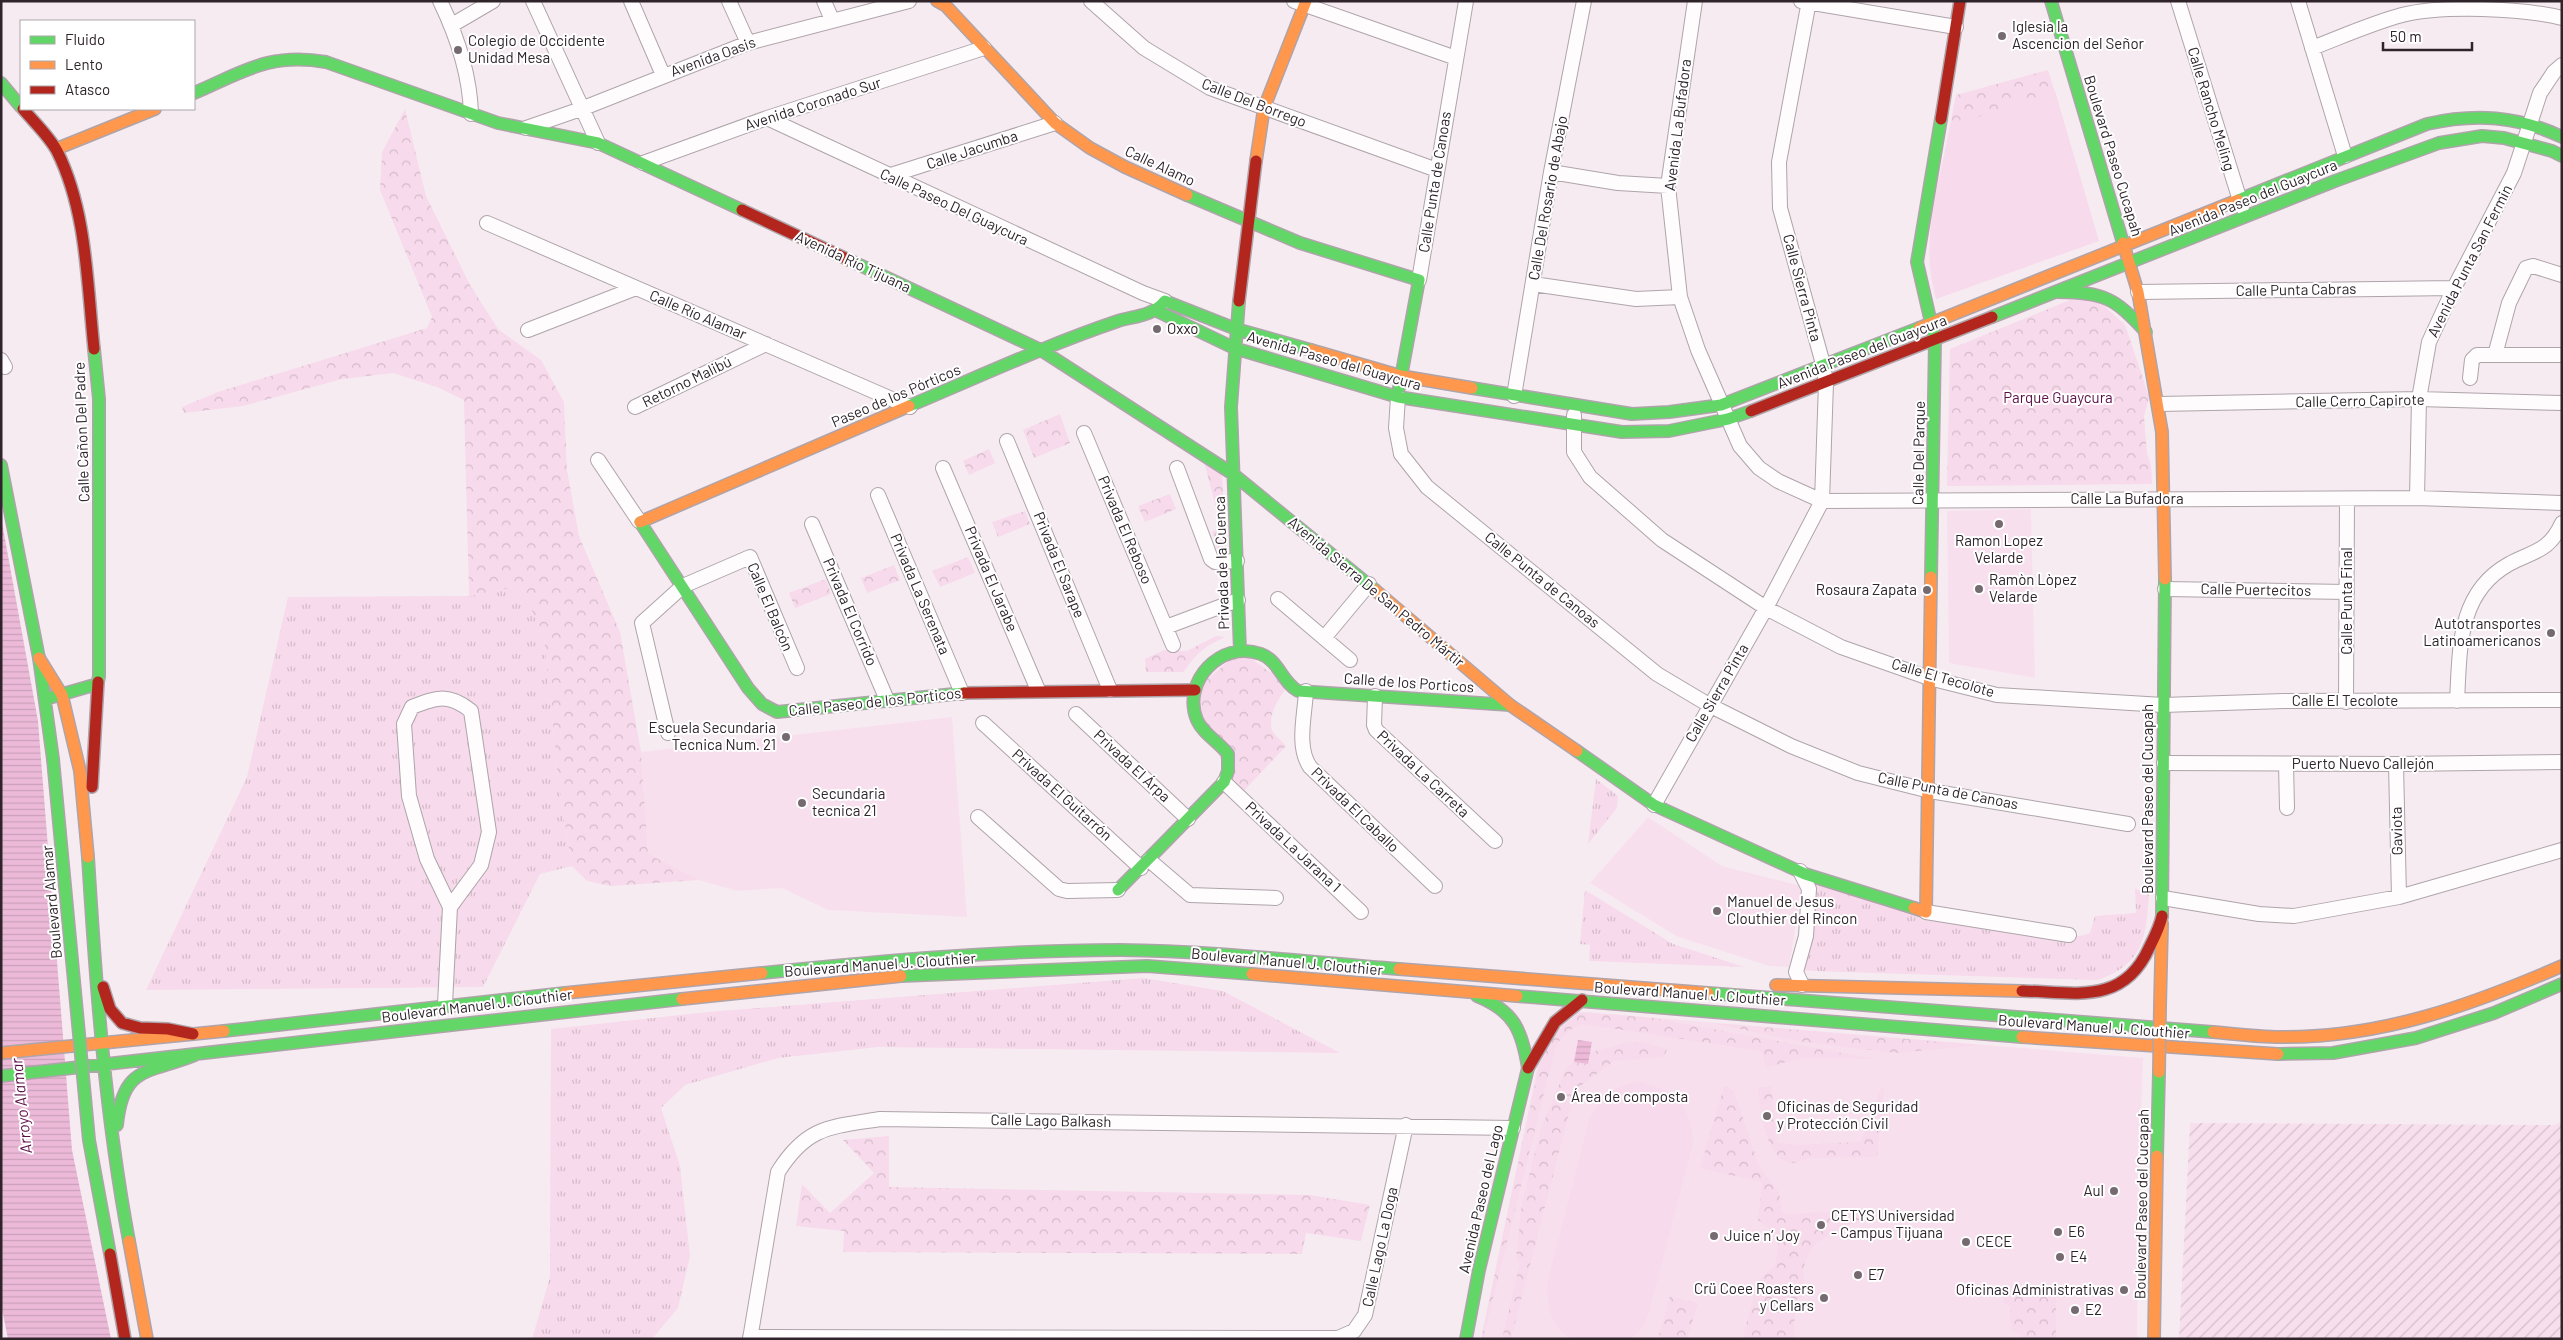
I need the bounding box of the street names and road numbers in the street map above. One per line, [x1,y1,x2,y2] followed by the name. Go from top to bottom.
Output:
[668,32,758,80] street label: Avenida Oasis
[2185,45,2239,173] street label: Calle Rancho Meling
[1660,58,1694,192] street label: Avenida La Bufadora
[742,72,884,134] street label: Avenida Coronado Sur
[2081,73,2147,238] street label: Boulevard Paseo Cucapah
[1199,74,1309,130] street label: Calle Del Borrego
[1414,110,1454,254] street label: Calle Punta de Canoas
[1524,114,1570,282] street label: Calle Del Rosario de Abajo
[924,126,1020,172] street label: Calle Jacumba
[1123,141,1198,189] street label: Calle Alamo
[2166,155,2340,239] street label: Avenida Paseo del Guaycura
[877,164,1031,248] street label: Calle Paseo Del Guaycura
[2423,181,2515,340] street label: Avenida Punta San Fermin
[793,226,914,296] street label: Avenida Río Tijuana
[1780,232,1826,343] street label: Calle Sierra Pinta
[2235,279,2357,299] street label: Calle Punta Cabras
[647,286,750,343] street label: Calle Río Alamar
[1774,310,1949,392] street label: Avenida Paseo del Guaycura
[1245,327,1423,394] street label: Avenida Paseo del Guaycura
[639,352,734,410] street label: Retorno Malibú
[828,360,963,430] street label: Paseo de los Pórticos
[70,362,92,502] street label: Calle Cañon Del Padre
[2295,390,2425,410] street label: Calle Cerro Capirote
[1908,401,1928,505] street label: Calle Del Parque
[1095,473,1157,586] street label: Privada El Reboso
[2070,489,2184,507] street label: Calle La Bufadora
[1210,496,1232,630] street label: Privada de la Cuenca
[1030,509,1089,620] street label: Privada El Sarape
[1285,512,1469,671] street label: Avenida Sierra De San Pedro Mártir
[962,523,1022,634] street label: Privada El Jarabe
[1482,527,1604,631] street label: Calle Punta de Canoas
[887,530,955,657] street label: Privada La Serenata
[2337,547,2355,655] street label: Calle Punta Final
[820,555,882,668] street label: Privada El Corrido
[744,560,798,654] street label: Calle El Balcón
[2201,579,2311,599] street label: Calle Puertecitos
[1681,640,1752,745] street label: Calle Sierra Pinta
[1890,654,1997,700] street label: Calle El Tecolote
[1343,668,1475,696] street label: Calle de los Porticos
[788,683,962,719] street label: Calle Paseo de los Porticos
[2292,691,2398,709] street label: Calle El Tecolote
[2138,704,2156,894] street label: Boulevard Paseo del Cucapah
[1091,725,1175,805] street label: Privada El Árpa
[1374,726,1473,821] street label: Privada La Carreta
[1009,745,1116,844] street label: Privada El Guitarrón
[2292,754,2434,772] street label: Puerto Nuevo Callejón
[1308,763,1403,856] street label: Privada El Caballo
[1876,768,2020,812] street label: Calle Punta de Canoas
[1242,797,1345,895] street label: Privada La Jarana 1
[2387,806,2405,856] street label: Gaviota
[37,844,65,960] street label: Boulevard Alamar
[1191,944,1384,978] street label: Boulevard Manuel J. Clouthier
[783,948,977,980] street label: Boulevard Manuel J. Clouthier
[1594,977,1787,1009] street label: Boulevard Manuel J. Clouthier
[380,984,574,1026] street label: Boulevard Manuel J. Clouthier
[1998,1010,2191,1042] street label: Boulevard Manuel J. Clouthier
[2130,1109,2152,1299] street label: Boulevard Paseo del Cucapah
[990,1110,1112,1130] street label: Calle Lago Balkash
[1454,1123,1506,1275] street label: Avenida Paseo del Lago
[1358,1185,1401,1308] street label: Calle Lago La Doga

